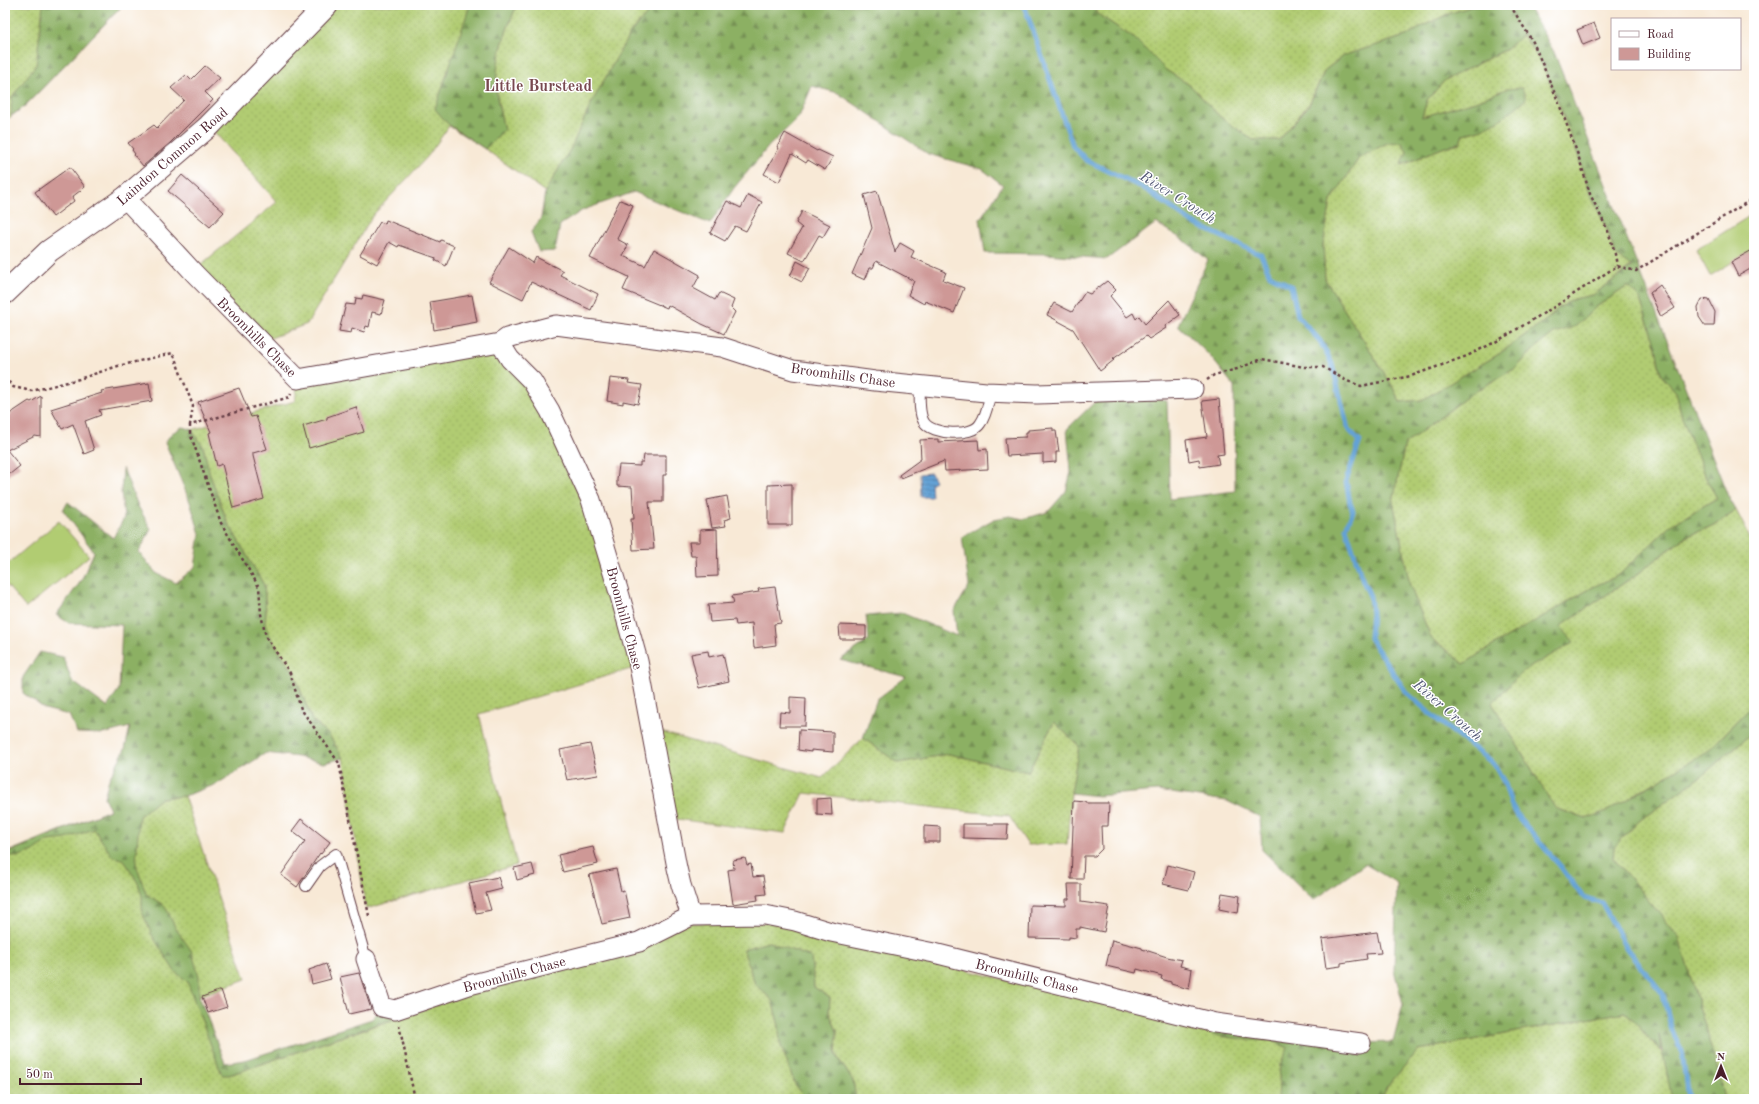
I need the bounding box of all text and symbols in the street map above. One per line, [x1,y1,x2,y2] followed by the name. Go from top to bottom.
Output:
[1611,18,1741,70] legend
[1647,29,1674,41] text: Road
[1647,49,1691,61] text: Building
[484,79,592,95] district label: Little Burstead
[115,105,231,208] street label: Laindon Common Road
[1136,169,1218,228] water label: River Crouch
[214,295,299,380] street label: Broomhills Chase
[790,362,896,390] street label: Broomhills Chase
[604,565,644,671] street label: Broomhills Chase
[1409,677,1485,745] water label: River Crouch
[461,955,567,995] street label: Broomhills Chase
[974,957,1080,997] street label: Broomhills Chase
[1701,1046,1741,1086] north arrow
[1717,1052,1726,1063] text: N
[20,1060,141,1086] scale bar
[26,1068,53,1081] text: 50 m

